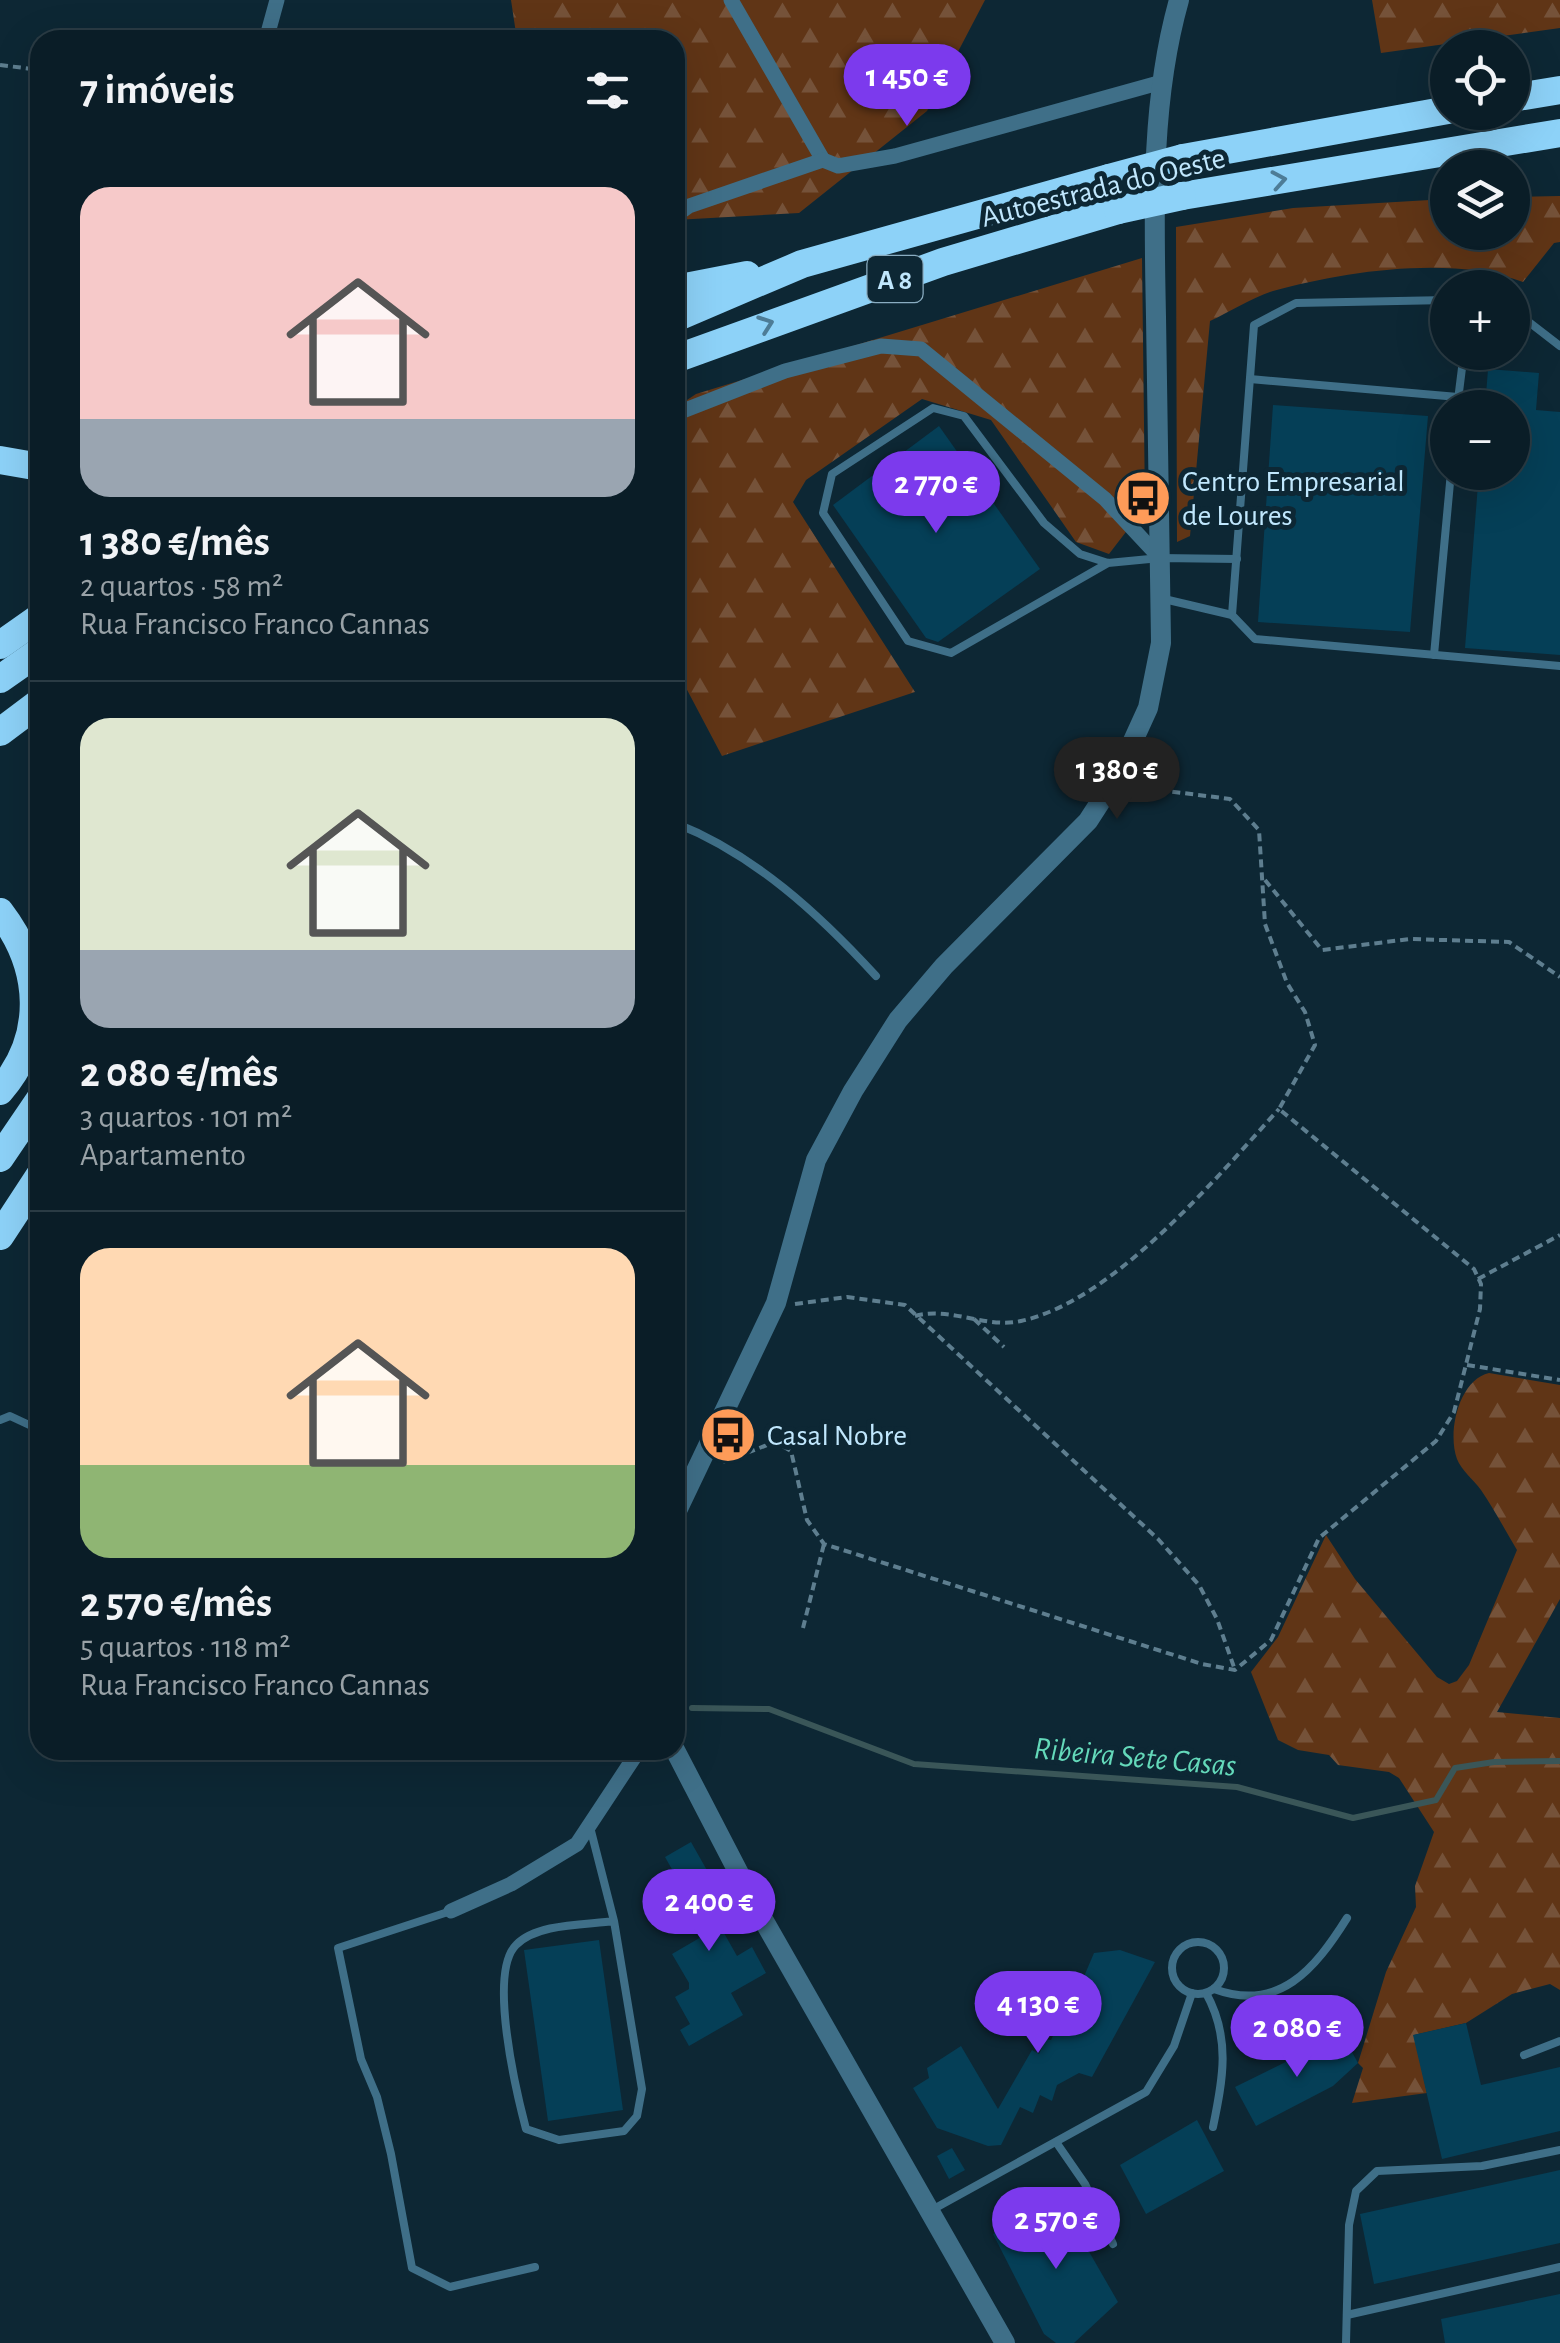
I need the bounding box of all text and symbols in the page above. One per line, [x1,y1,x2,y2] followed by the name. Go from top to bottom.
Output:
[1430,30,1530,490] map controls
[1430,30,1530,130] button: locate
[815,44,999,129] pin: 1 450 €
[866,60,948,92] text: 1 450 €
[580,63,635,118] icon: filters
[80,69,235,111] text: 7 imóveis
[978,143,1228,233] street label: Autoestrada do Oeste
[1430,150,1530,250] button: layers
[1270,170,1287,191] one-way arrow
[268,252,448,432] icon: home
[868,256,922,302] road number: A 8
[1430,270,1530,370] button: +
[757,316,774,336] one-way arrow
[1430,390,1530,490] button: −
[844,451,1028,536] pin: 2 770 €
[894,467,978,499] text: 2 770 €
[1182,467,1405,531] place label: Centro Empresarial de Loures
[1113,468,1173,528] bus stop icon: Centro Empresarial de Loures
[80,521,270,563] text: 1 380 €/mês
[80,570,283,602] text: 2 quartos · 58 m²
[80,608,430,640] text: Rua Francisco Franco Cannas
[1025,737,1209,822] pin: 1 380 €
[1076,753,1158,785] text: 1 380 €
[268,783,448,963] icon: home
[80,1052,278,1094] text: 2 080 €/mês
[80,1101,292,1133] text: 3 quartos · 101 m²
[80,1139,246,1171] text: Apartamento
[268,1313,448,1493] icon: home
[698,1405,758,1465] bus stop icon: Casal Nobre
[767,1421,907,1451] place label: Casal Nobre
[80,1582,272,1624] text: 2 570 €/mês
[80,1631,291,1663] text: 5 quartos · 118 m²
[80,1669,430,1701] text: Rua Francisco Franco Cannas
[1033,1732,1237,1782] water label: Ribeira Sete Casas
[617,1869,801,1954] pin: 2 400 €
[664,1885,754,1917] text: 2 400 €
[946,1971,1130,2056] pin: 4 130 €
[997,1987,1079,2019] text: 4 130 €
[1205,1995,1389,2080] pin: 2 080 €
[1253,2011,1341,2043] text: 2 080 €
[964,2187,1148,2272] pin: 2 570 €
[1014,2203,1098,2235] text: 2 570 €

